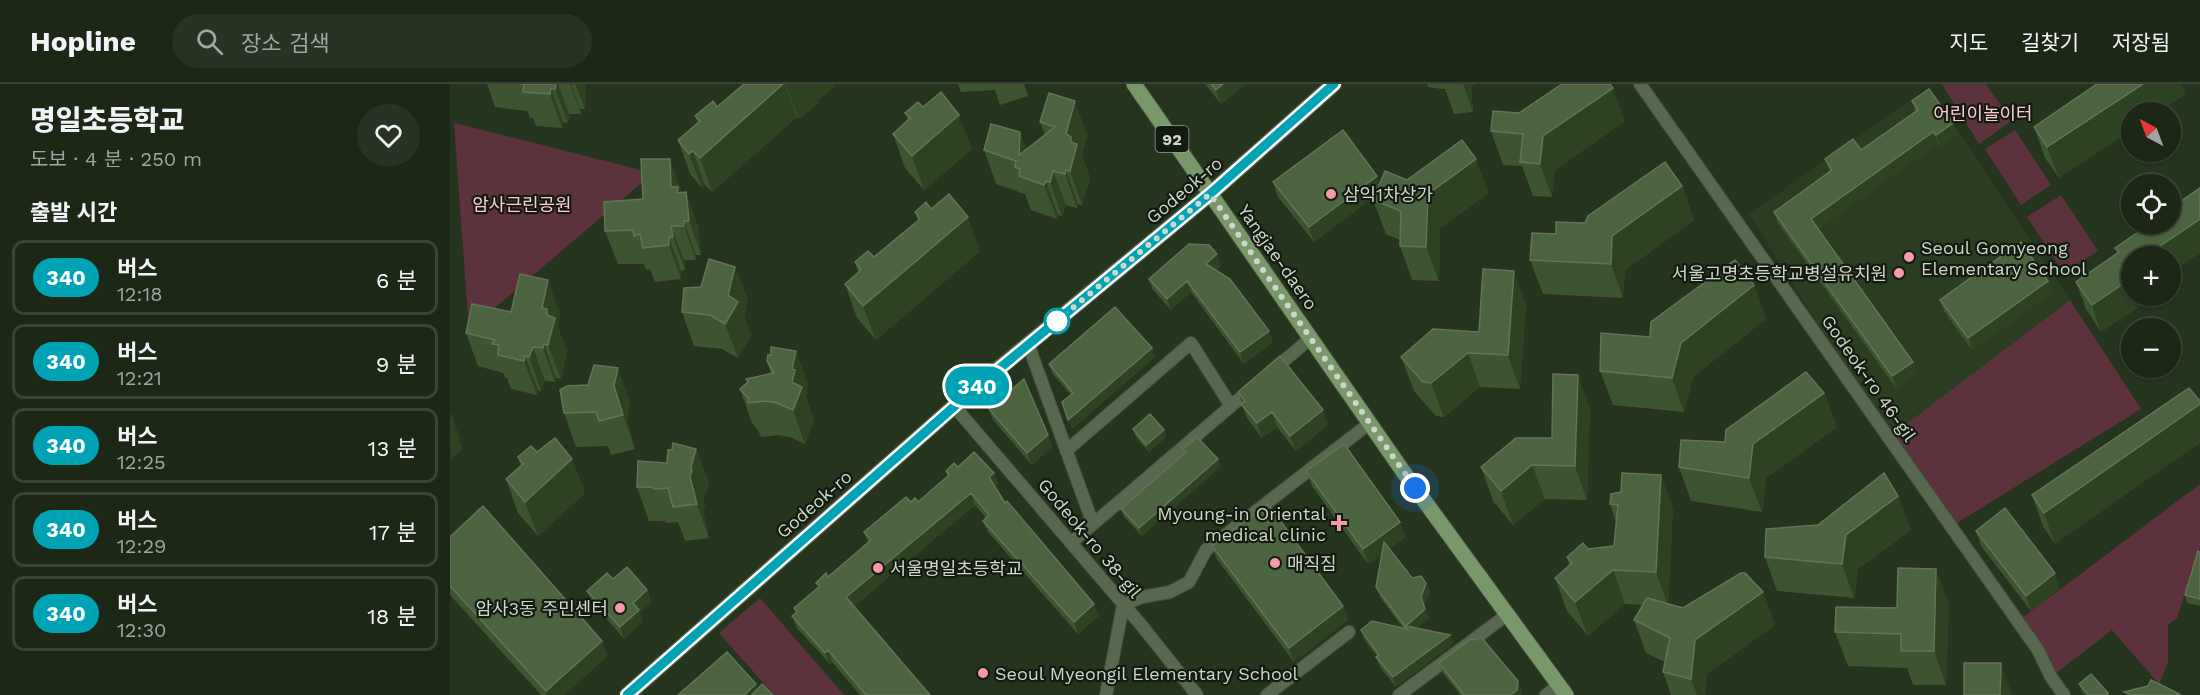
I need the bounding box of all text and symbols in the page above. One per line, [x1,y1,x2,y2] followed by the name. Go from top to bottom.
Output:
[172,14,592,68] search box
[30,25,136,58] text: Hopline
[193,25,226,58] icon: search
[1949,30,1988,55] text: 지도
[2021,30,2079,55] text: 길찾기
[2112,30,2170,55] text: 저장됨
[241,31,329,56] text: 장소 검색
[2121,102,2181,162] north arrow
[2121,102,2181,378] map controls
[1933,103,2033,124] park label: 어린이놀이터
[30,104,185,137] text: 명일초등학교
[357,104,420,167] button: heart
[1156,126,1188,152] road number: 92
[30,147,202,171] text: 도보 · 4 분 · 250 m
[1142,152,1226,228] street label: Godeok-ro
[2121,174,2181,234] button: locate
[1343,184,1433,205] place label: 삼익1차상가
[1324,187,1338,201] marker: 삼익1차상가
[472,194,572,215] park label: 암사근린공원
[30,200,117,225] text: 출발 시간
[1234,200,1322,314] street label: Yangjae-daero
[1921,237,2087,279] place label: Seoul Gomyeong Elementary School
[2121,246,2181,306] button: +
[1902,250,1916,264] marker: Seoul Gomyeong Elementary School
[117,256,157,281] text: 버스
[1672,263,1887,284] place label: 서울고명초등학교병설유치원
[46,265,86,290] text: 340
[1892,266,1906,280] marker: 서울고명초등학교병설유치원
[376,268,417,293] text: 6 분
[117,282,163,306] text: 12:18
[1044,308,1070,334] unlabelled marker
[1817,311,1921,446] street label: Godeok-ro 46-gil
[2121,318,2181,378] button: −
[117,340,157,365] text: 버스
[46,349,86,374] text: 340
[376,352,417,377] text: 9 분
[117,366,162,390] text: 12:21
[942,366,1012,406] line badge: 340
[957,374,997,399] text: 340
[117,424,157,449] text: 버스
[46,433,86,458] text: 340
[368,436,417,461] text: 13 분
[117,450,166,474] text: 12:25
[772,466,856,542] street label: Godeok-ro
[1400,473,1430,503] your location
[1034,474,1146,602] street label: Godeok-ro 38-gil
[1157,503,1326,545] place label: Myoung-in Oriental medical clinic
[117,508,157,533] text: 버스
[1330,514,1348,532] marker: Myoung-in Oriental medical clinic
[46,517,86,542] text: 340
[369,520,417,545] text: 17 분
[117,534,166,558] text: 12:29
[1287,553,1337,574] place label: 매직짐
[1268,556,1282,570] marker: 매직짐
[890,558,1022,579] place label: 서울명일초등학교
[871,561,885,575] marker: 서울명일초등학교
[117,592,157,617] text: 버스
[475,598,608,619] place label: 암사3동 주민센터
[46,601,86,626] text: 340
[613,601,627,615] marker: 암사3동 주민센터
[367,604,417,629] text: 18 분
[117,618,166,642] text: 12:30
[995,663,1299,684] place label: Seoul Myeongil Elementary School
[976,666,990,680] marker: Seoul Myeongil Elementary School

